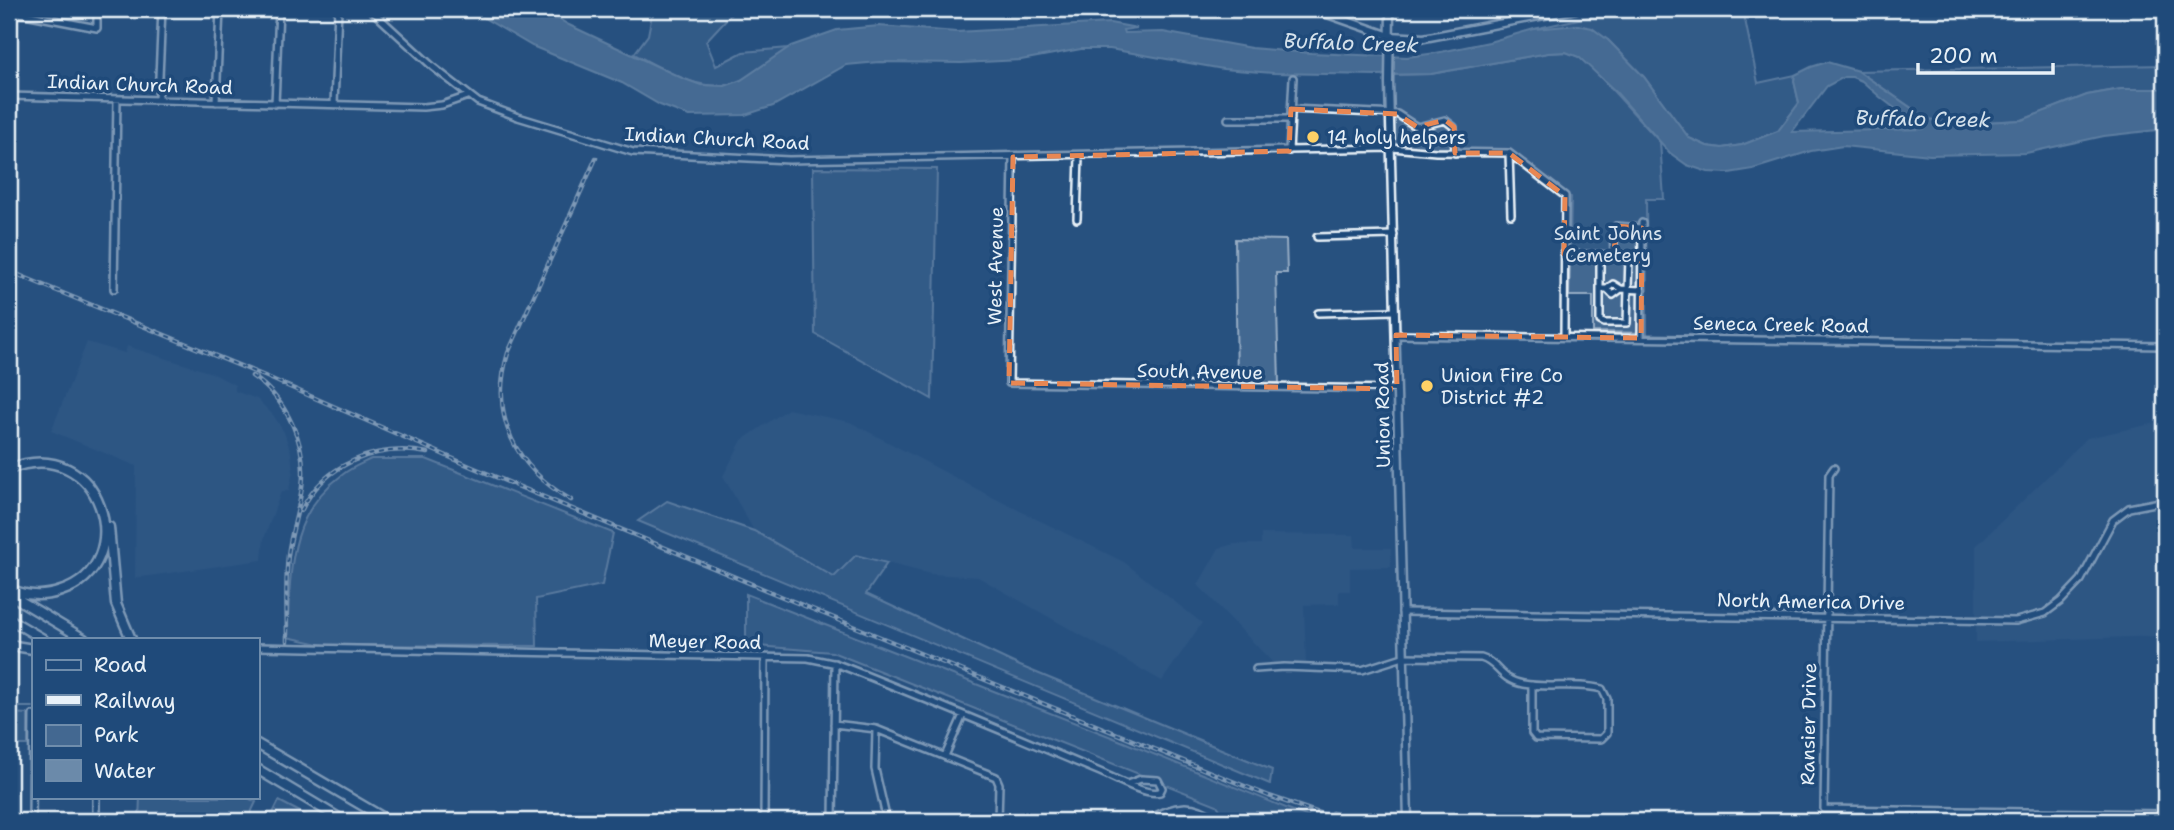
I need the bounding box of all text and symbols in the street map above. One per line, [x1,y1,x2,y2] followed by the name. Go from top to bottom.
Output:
[1283,27,1419,59] water label: Buffalo Creek
[1918,32,2053,76] scale bar
[1929,42,1998,70] text: 200 m
[47,69,233,100] street label: Indian Church Road
[1855,104,1991,134] water label: Buffalo Creek
[624,121,810,156] street label: Indian Church Road
[1327,125,1466,150] place label: 14 holy helpers
[1305,129,1321,145] marker: 14 holy helpers
[982,206,1009,326] street label: West Avenue
[1554,221,1662,268] park label: Saint Johns Cemetery
[1693,310,1869,339] street label: Seneca Creek Road
[1137,358,1263,385] street label: South Avenue
[1369,362,1396,468] street label: Union Road
[1441,363,1563,410] place label: Union Fire Co District #2
[1419,378,1435,394] marker: Union Fire Co District #2
[1717,587,1905,616] street label: North America Drive
[648,628,762,655] street label: Meyer Road
[32,638,259,798] legend
[94,651,147,679] text: Road
[1795,663,1822,785] street label: Ransier Drive
[94,687,176,715] text: Railway
[94,721,139,749] text: Park
[94,757,156,785] text: Water

